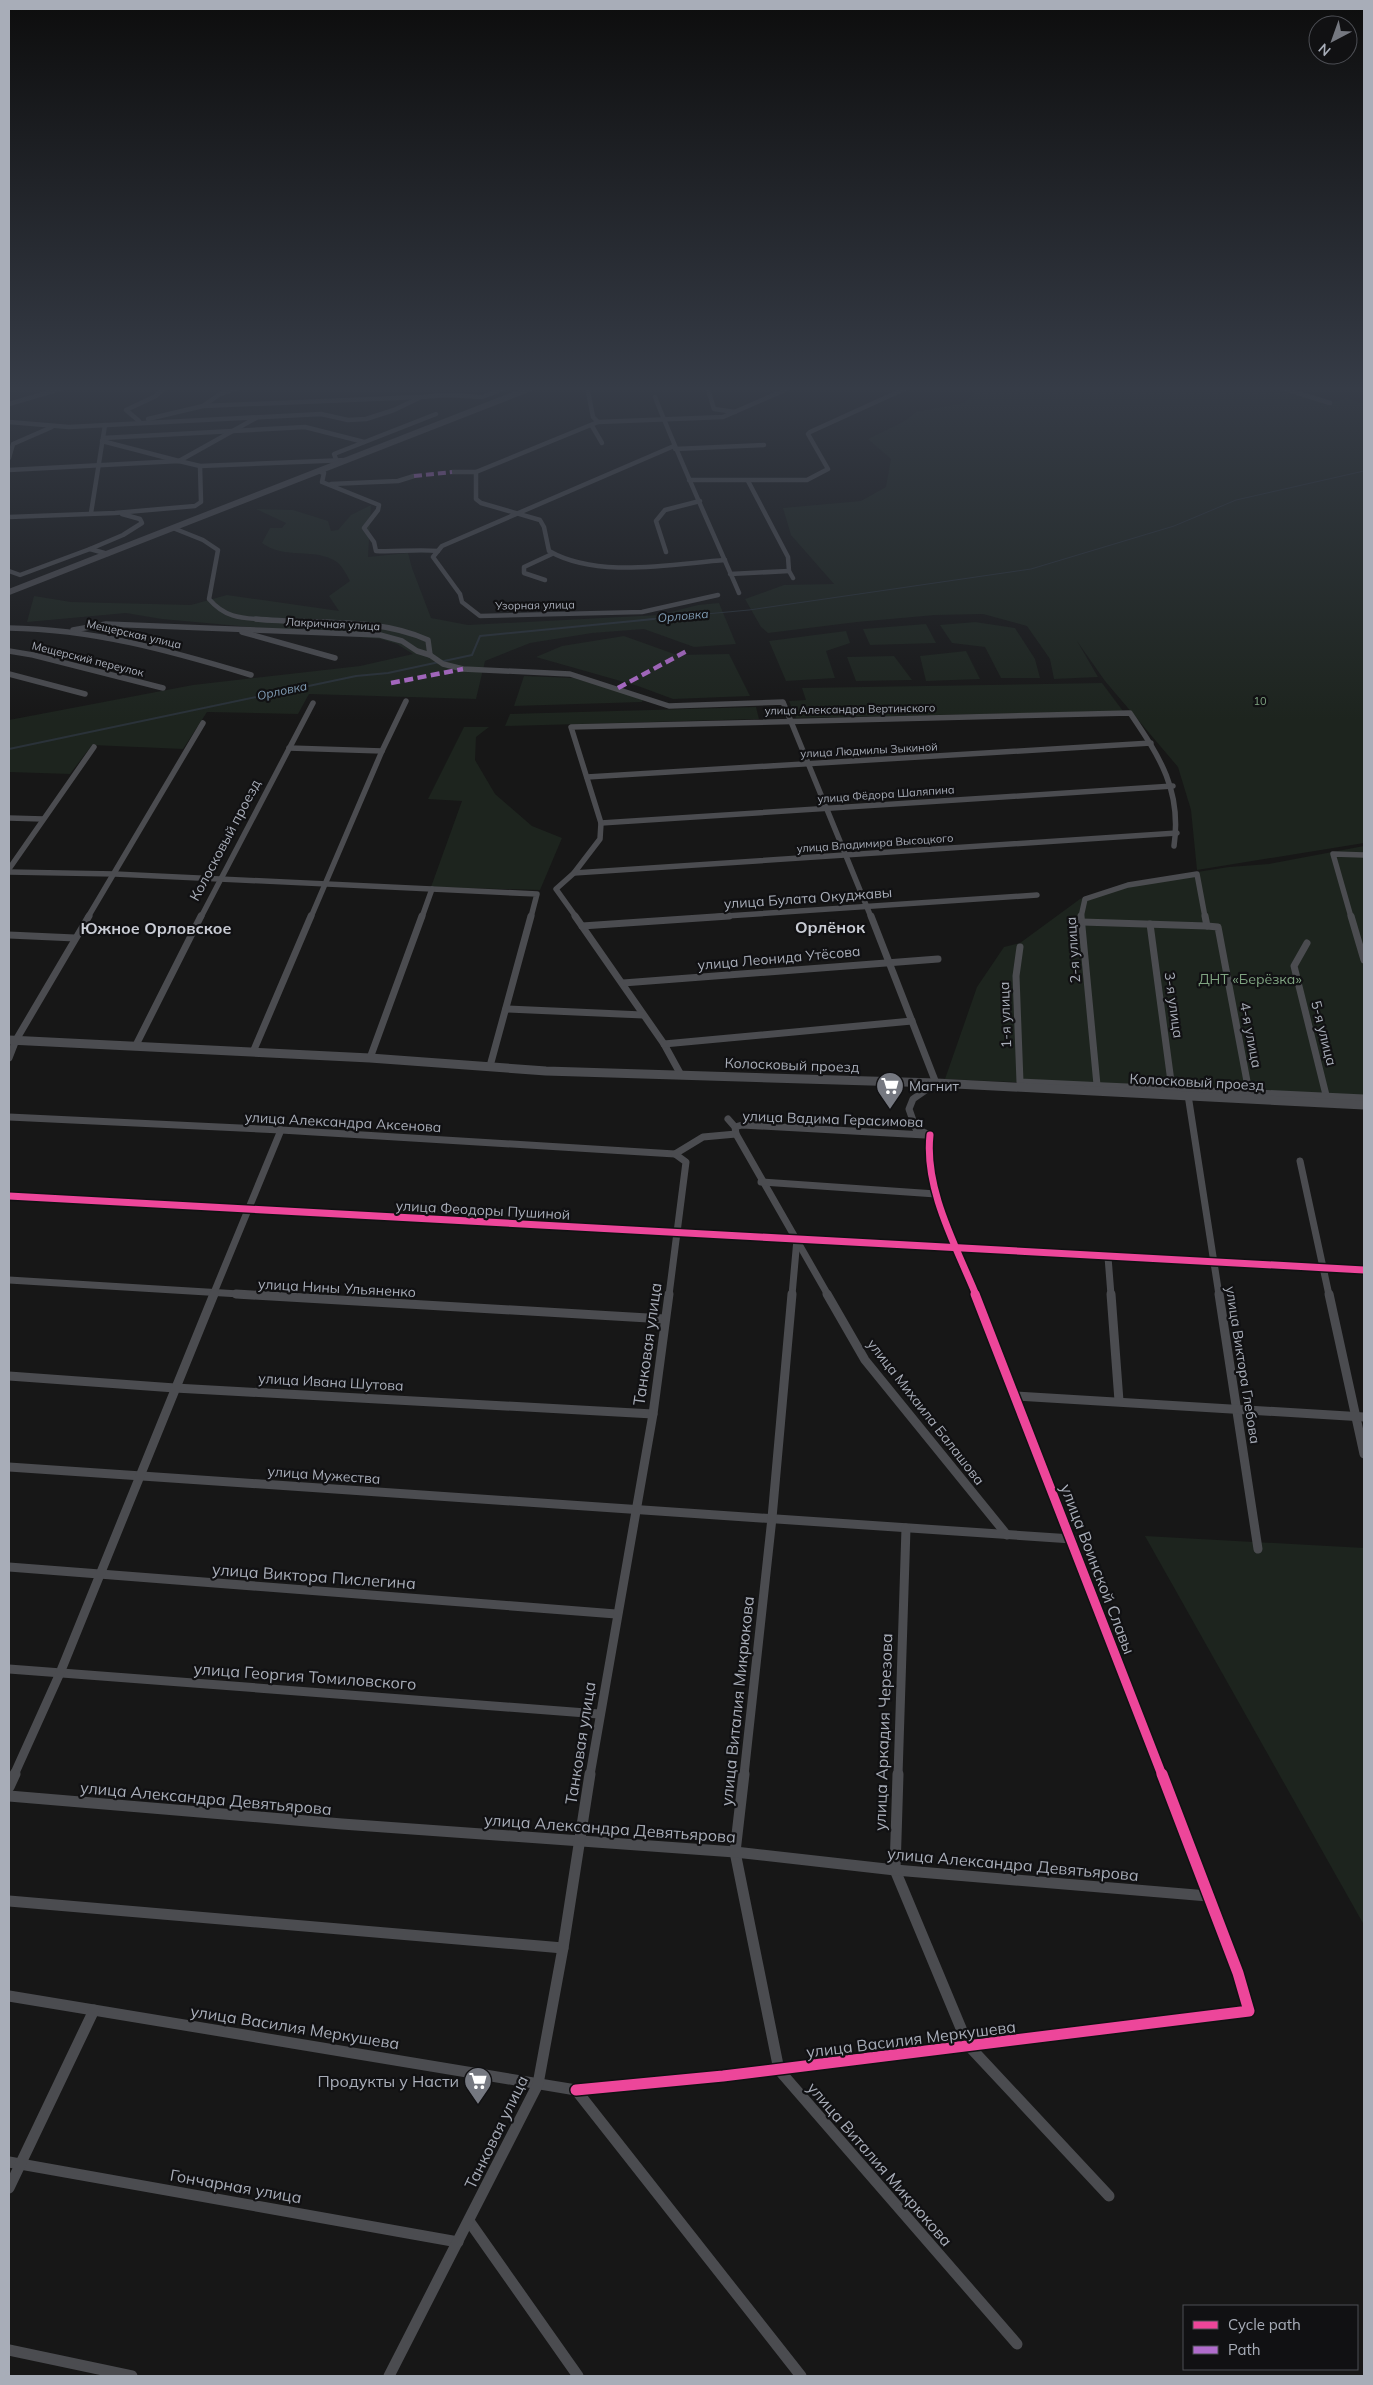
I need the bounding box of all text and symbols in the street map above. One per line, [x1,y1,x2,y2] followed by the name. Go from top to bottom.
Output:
[1308,15,1358,65] north arrow
[1315,40,1334,60] text: N
[494,597,575,613] street label: Узорная улица
[657,606,709,625] water label: Орловка
[285,615,381,633] street label: Лакричная улица
[85,616,183,652] street label: Мещерская улица
[31,638,145,680] street label: Мещерский переулок
[255,678,308,703] water label: Орловка
[1253,694,1267,708] park label: 10
[764,701,936,717] street label: улица Александра Вертинского
[800,739,938,761] street label: улица Людмилы Зыкиной
[185,776,265,904] street label: Колосковый проезд
[817,782,955,806] street label: улица Фёдора Шаляпина
[796,831,954,855] street label: улица Владимира Высоцкого
[723,883,893,913] street label: улица Булата Окуджавы
[1062,916,1084,984] street label: 2-я улица
[795,917,866,937] district label: Орлёнок
[80,918,232,938] district label: Южное Орловское
[697,942,861,974] street label: улица Леонида Утёсова
[1198,970,1302,988] park label: ДНТ «Берёзка»
[1160,971,1188,1039] street label: 3-я улица
[995,981,1015,1049] street label: 1-я улица
[1307,999,1341,1067] street label: 5-я улица
[1236,1001,1266,1069] street label: 4-я улица
[724,1054,860,1076] street label: Колосковый проезд
[1129,1069,1265,1095] street label: Колосковый проезд
[875,1071,905,1110] supermarket icon: Магнит
[909,1077,959,1095] place label: Магнит
[742,1107,924,1131] street label: улица Вадима Герасимова
[244,1108,442,1136] street label: улица Александра Аксенова
[395,1196,571,1224] street label: улица Феодоры Пушиной
[258,1275,416,1301] street label: улица Нины Ульяненко
[628,1281,666,1407] street label: Танковая улица
[1222,1285,1264,1445] street label: улица Виктора Глебова
[863,1335,989,1489] street label: улица Михаила Балашова
[258,1369,404,1395] street label: улица Ивана Шутова
[267,1462,381,1488] street label: улица Мужества
[1056,1481,1140,1657] street label: улица Воинской Славы
[211,1559,417,1593] street label: улица Виктора Пислегина
[716,1595,758,1807] street label: улица Виталия Микрюкова
[870,1633,896,1831] street label: улица Аркадия Черезова
[193,1658,417,1694] street label: улица Георгия Томиловского
[560,1680,600,1806] street label: Танковая улица
[79,1777,333,1819] street label: улица Александра Девятьярова
[483,1809,737,1847] street label: улица Александра Девятьярова
[886,1843,1140,1885] street label: улица Александра Девятьярова
[189,2001,401,2053] street label: улица Василия Меркушева
[805,2016,1017,2062] street label: улица Василия Меркушева
[463,2066,493,2105] supermarket icon: Продукты у Насти
[318,2071,459,2091] place label: Продукты у Насти
[460,2072,532,2192] street label: Танковая улица
[803,2078,957,2250] street label: улица Виталия Микрюкова
[169,2165,303,2207] street label: Гончарная улица
[1183,2305,1358,2370] legend
[1228,2315,1301,2334] text: Cycle path
[1228,2340,1260,2359] text: Path

